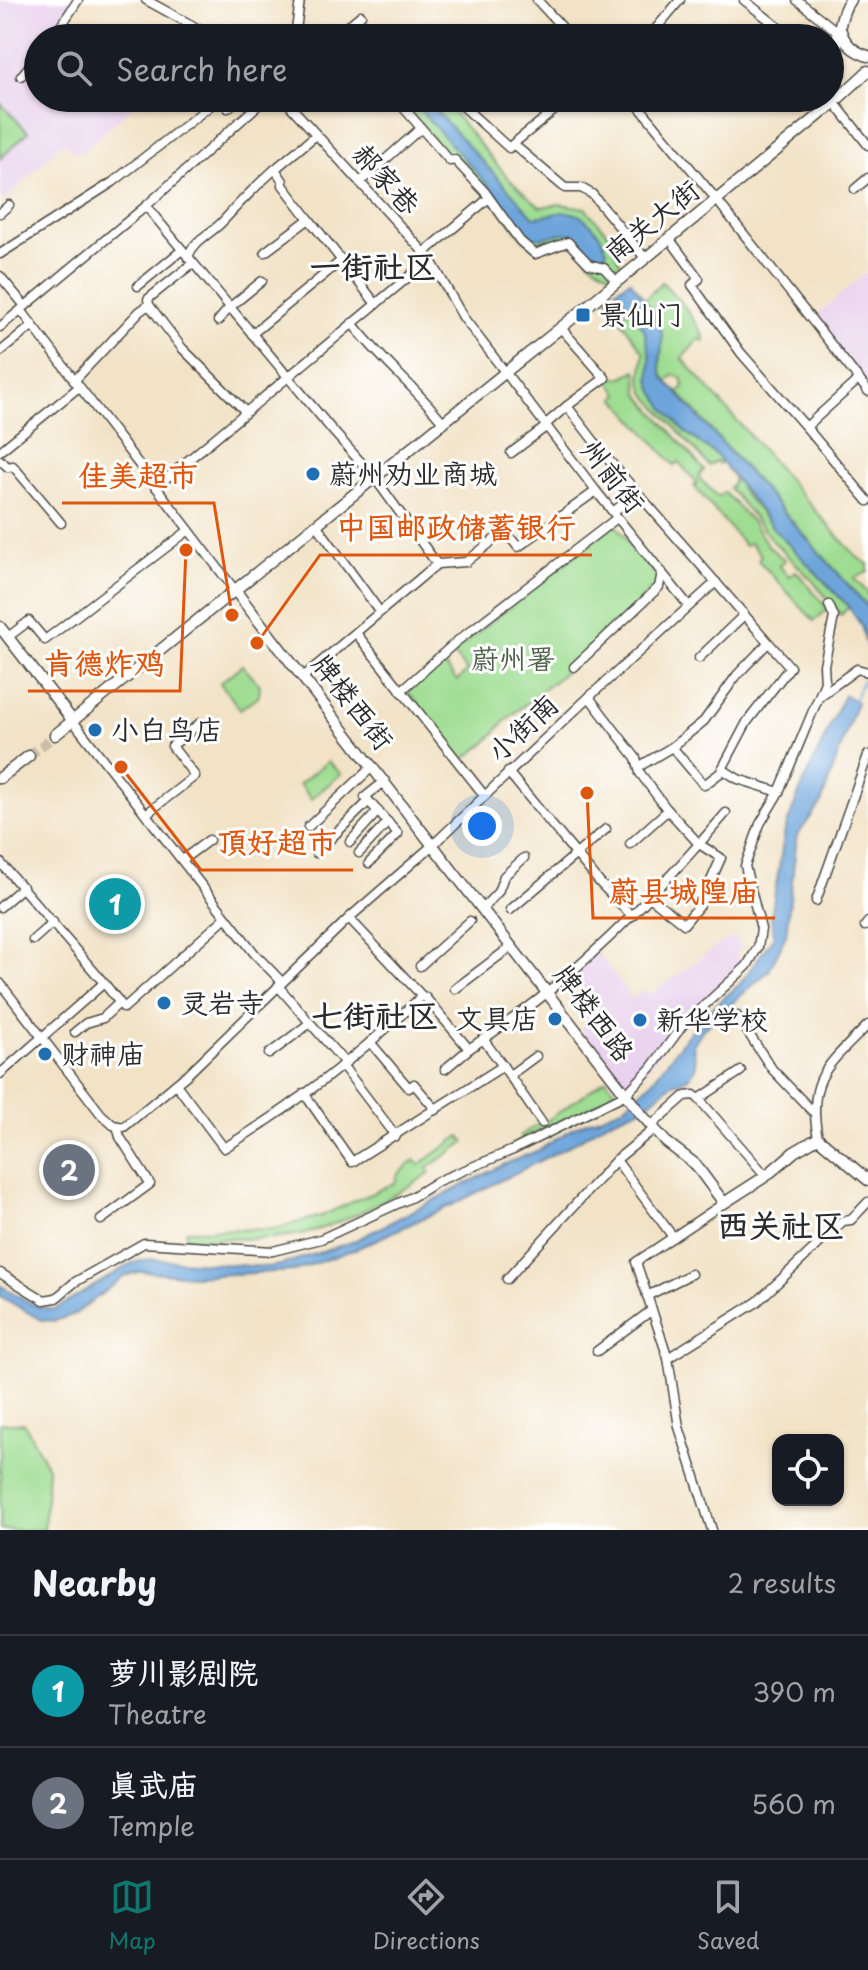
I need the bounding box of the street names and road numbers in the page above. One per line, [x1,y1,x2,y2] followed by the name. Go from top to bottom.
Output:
[343,132,432,224] street label: 郝家巷
[594,168,708,272] street label: 南关大街
[571,429,657,521] street label: 州前街
[303,644,406,758] street label: 牌楼西街
[477,683,567,771] street label: 小街南
[544,954,646,1070] street label: 牌楼西路

